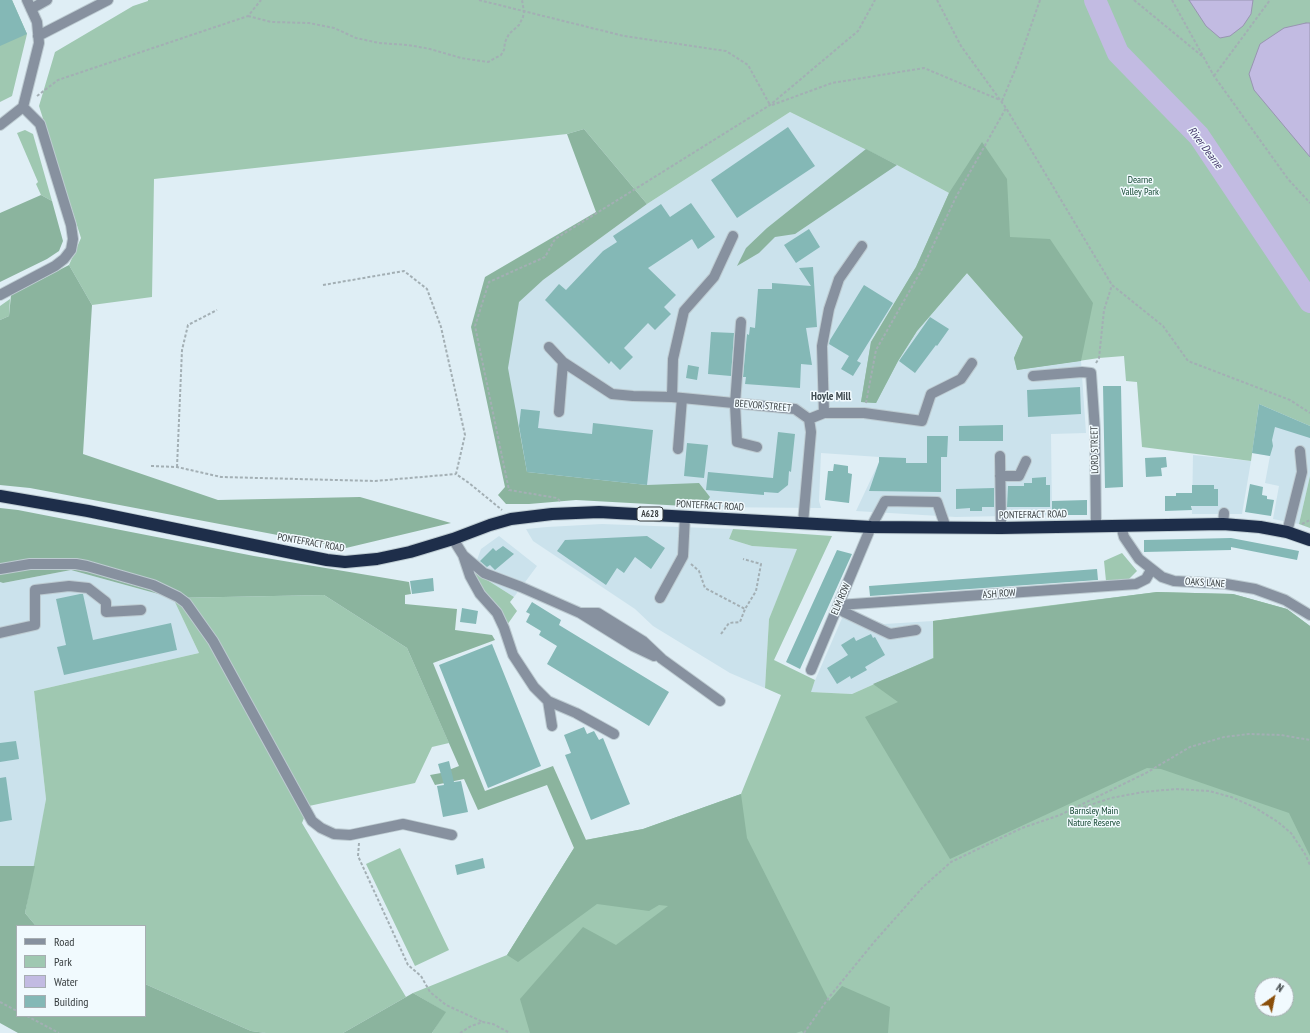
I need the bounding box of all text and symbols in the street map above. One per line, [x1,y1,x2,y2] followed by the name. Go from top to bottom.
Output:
[1185,124,1225,172] water label: River Dearne
[1121,174,1159,198] park label: Dearne Valley Park
[811,390,851,404] district label: Hoyle Mill
[734,398,792,414] street label: BEEVOR STREET
[1089,426,1101,474] street label: LORD STREET
[676,498,744,514] street label: PONTEFRACT ROAD
[637,507,663,521] road number: A628
[999,508,1067,522] street label: PONTEFRACT ROAD
[277,531,345,555] street label: PONTEFRACT ROAD
[1185,576,1225,590] street label: OAKS LANE
[829,581,853,617] street label: ELM ROW
[982,587,1016,601] street label: ASH ROW
[1068,805,1120,828] park label: Barnsley Main Nature Reserve
[16,925,146,1017] legend
[54,934,74,949] text: Road
[54,954,72,969] text: Park
[54,974,78,989] text: Water
[1254,977,1294,1017] north arrow
[1274,980,1286,995] text: N
[54,994,89,1009] text: Building

